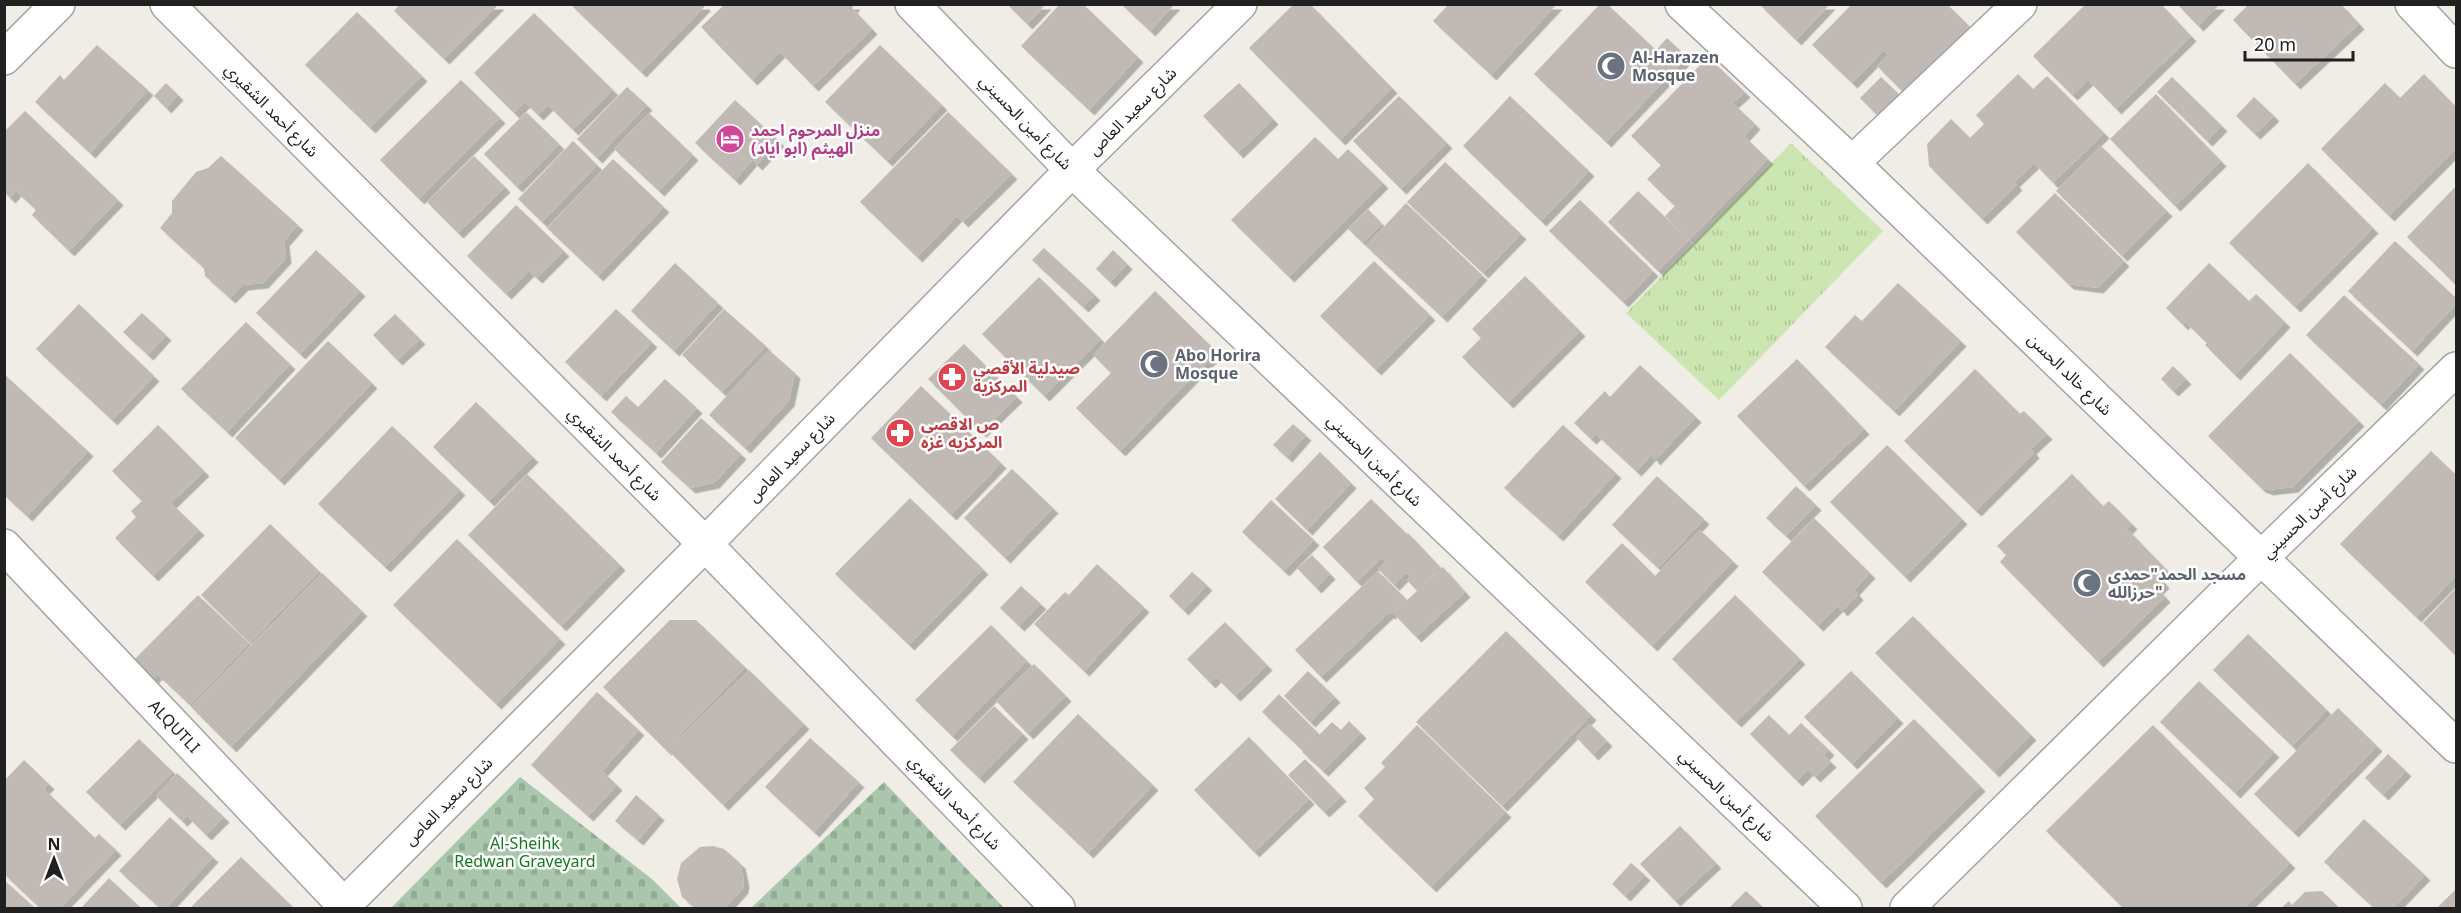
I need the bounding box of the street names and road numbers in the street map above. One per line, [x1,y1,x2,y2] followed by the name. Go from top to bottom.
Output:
[219,58,324,163] street label: شارع أحمد الشقيري
[1083,62,1182,161] street label: شارع سعيد العاص
[973,70,1077,176] street label: شارع أمين الحسيني
[2022,328,2117,421] street label: شارع خالد الحسن
[562,402,667,507] street label: شارع أحمد الشقيري
[743,407,841,508] street label: شارع سعيد العاص
[1321,409,1427,513] street label: شارع أمين الحسيني
[2257,461,2363,565] street label: شارع أمين الحسيني
[144,695,205,757] street label: ALQUTLI
[1673,744,1779,848] street label: شارع أمين الحسيني
[902,750,1006,856] street label: شارع أحمد الشقيري
[399,752,498,851] street label: شارع سعيد العاص

